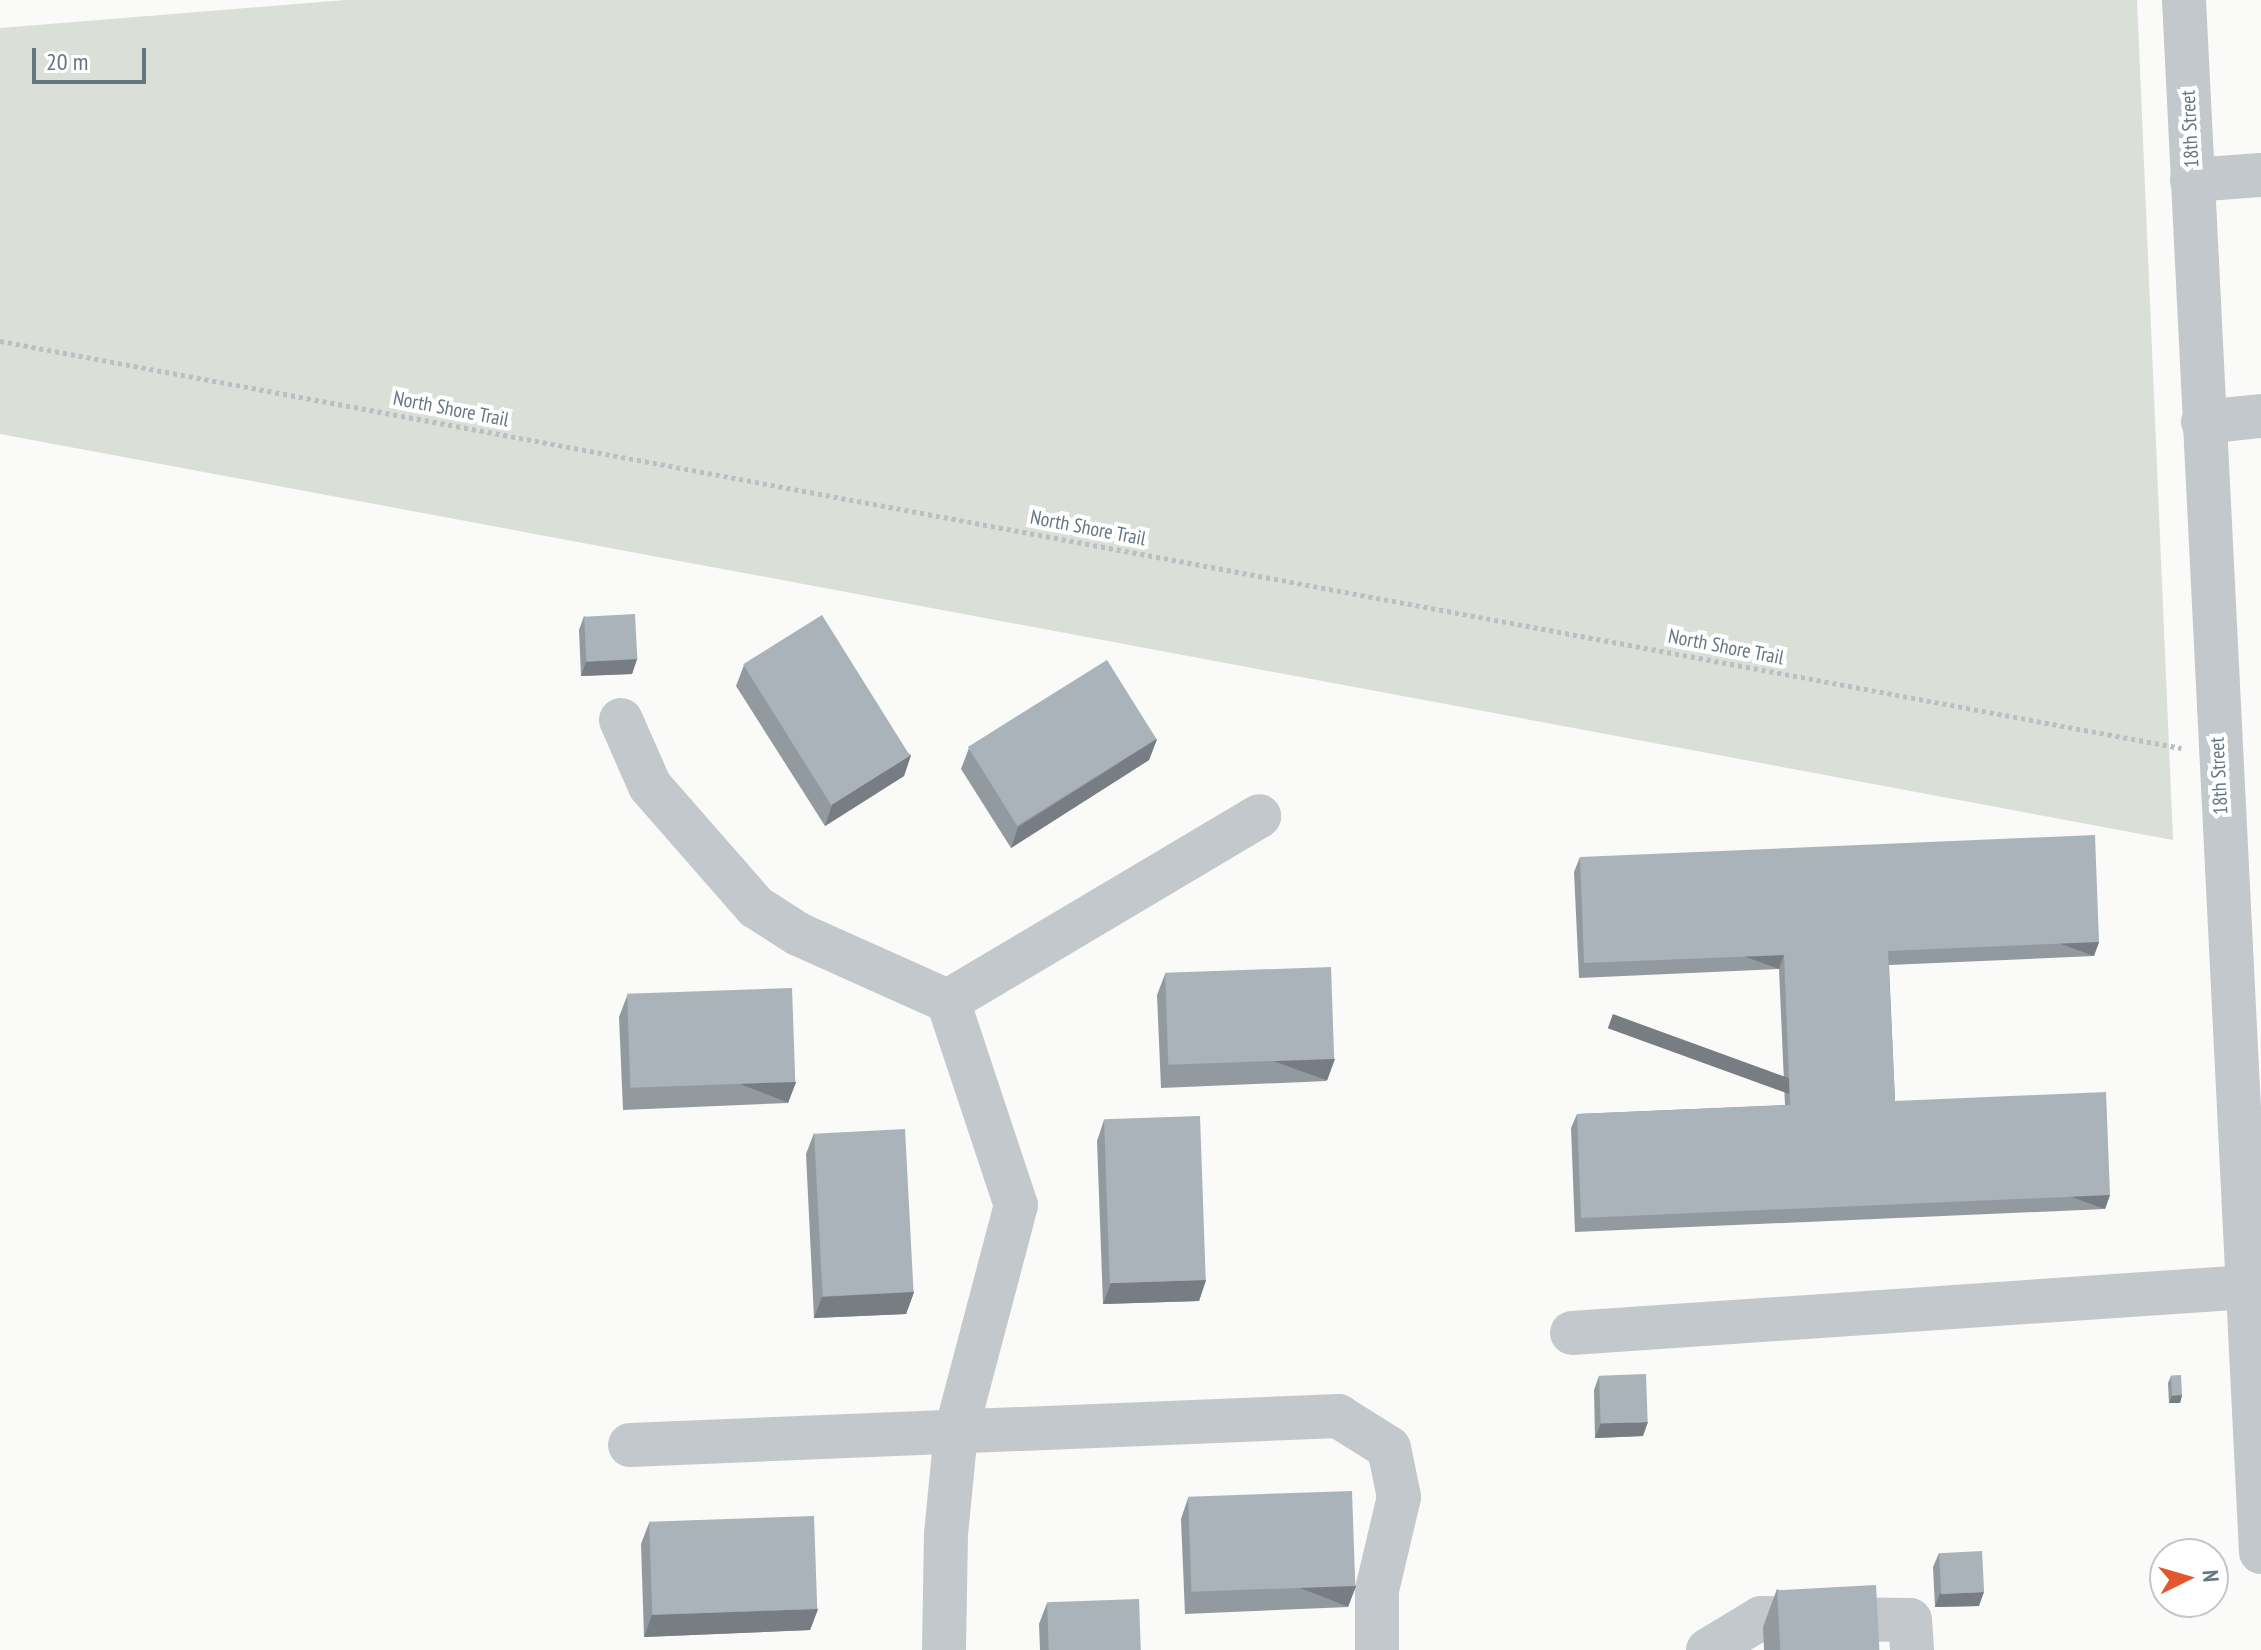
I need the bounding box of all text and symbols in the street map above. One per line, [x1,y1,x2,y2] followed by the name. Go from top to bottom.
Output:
[36,32,150,82] scale bar
[46,46,88,77] text: 20 m
[2176,89,2204,169] street label: 18th Street
[391,386,511,432] street label: North Shore Trail
[1028,505,1148,551] street label: North Shore Trail
[1666,624,1786,670] street label: North Shore Trail
[2205,736,2233,816] street label: 18th Street
[2149,1538,2229,1618] north arrow
[2196,1569,2225,1583] text: N

